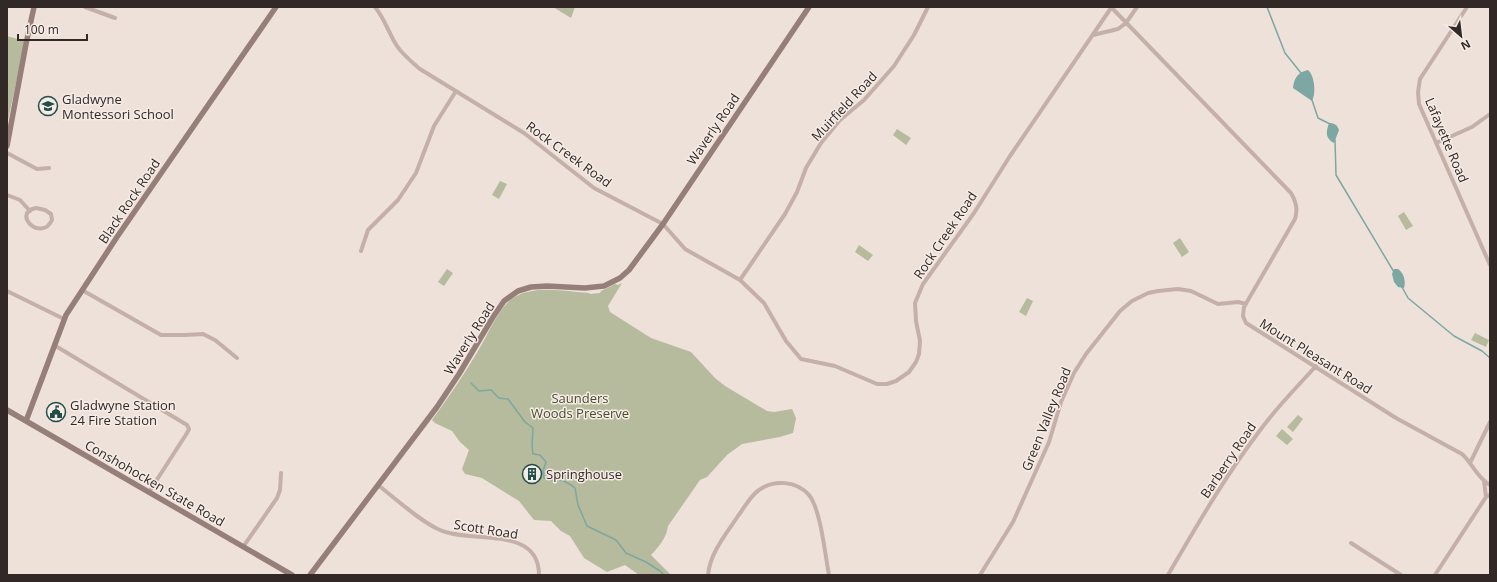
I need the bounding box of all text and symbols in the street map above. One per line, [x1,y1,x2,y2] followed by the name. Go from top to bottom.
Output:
[18,16,87,42] scale bar
[1441,16,1481,56] north arrow
[24,21,59,38] text: 100 m
[1458,37,1473,54] text: N
[807,67,881,145] street label: Muirfield Road
[62,90,174,123] place label: Gladwyne Montessori School
[682,90,744,168] street label: Waverly Road
[37,95,59,117] school or university icon: Gladwyne Montessori School
[1421,95,1473,185] street label: Lafayette Road
[523,117,615,191] street label: Rock Creek Road
[94,155,164,247] street label: Black Rock Road
[909,188,981,282] street label: Rock Creek Road
[440,298,498,378] street label: Waverly Road
[1256,314,1376,398] street label: Mount Pleasant Road
[1017,364,1075,474] street label: Green Valley Road
[531,389,629,422] park label: Saunders Woods Preserve
[70,396,176,429] place label: Gladwyne Station 24 Fire Station
[45,401,67,423] public building icon: Gladwyne Station 24 Fire Station
[1196,419,1260,501] street label: Barberry Road
[82,436,228,530] street label: Conshohocken State Road
[521,463,543,485] building icon: Springhouse
[546,465,622,483] place label: Springhouse
[453,515,519,543] street label: Scott Road

